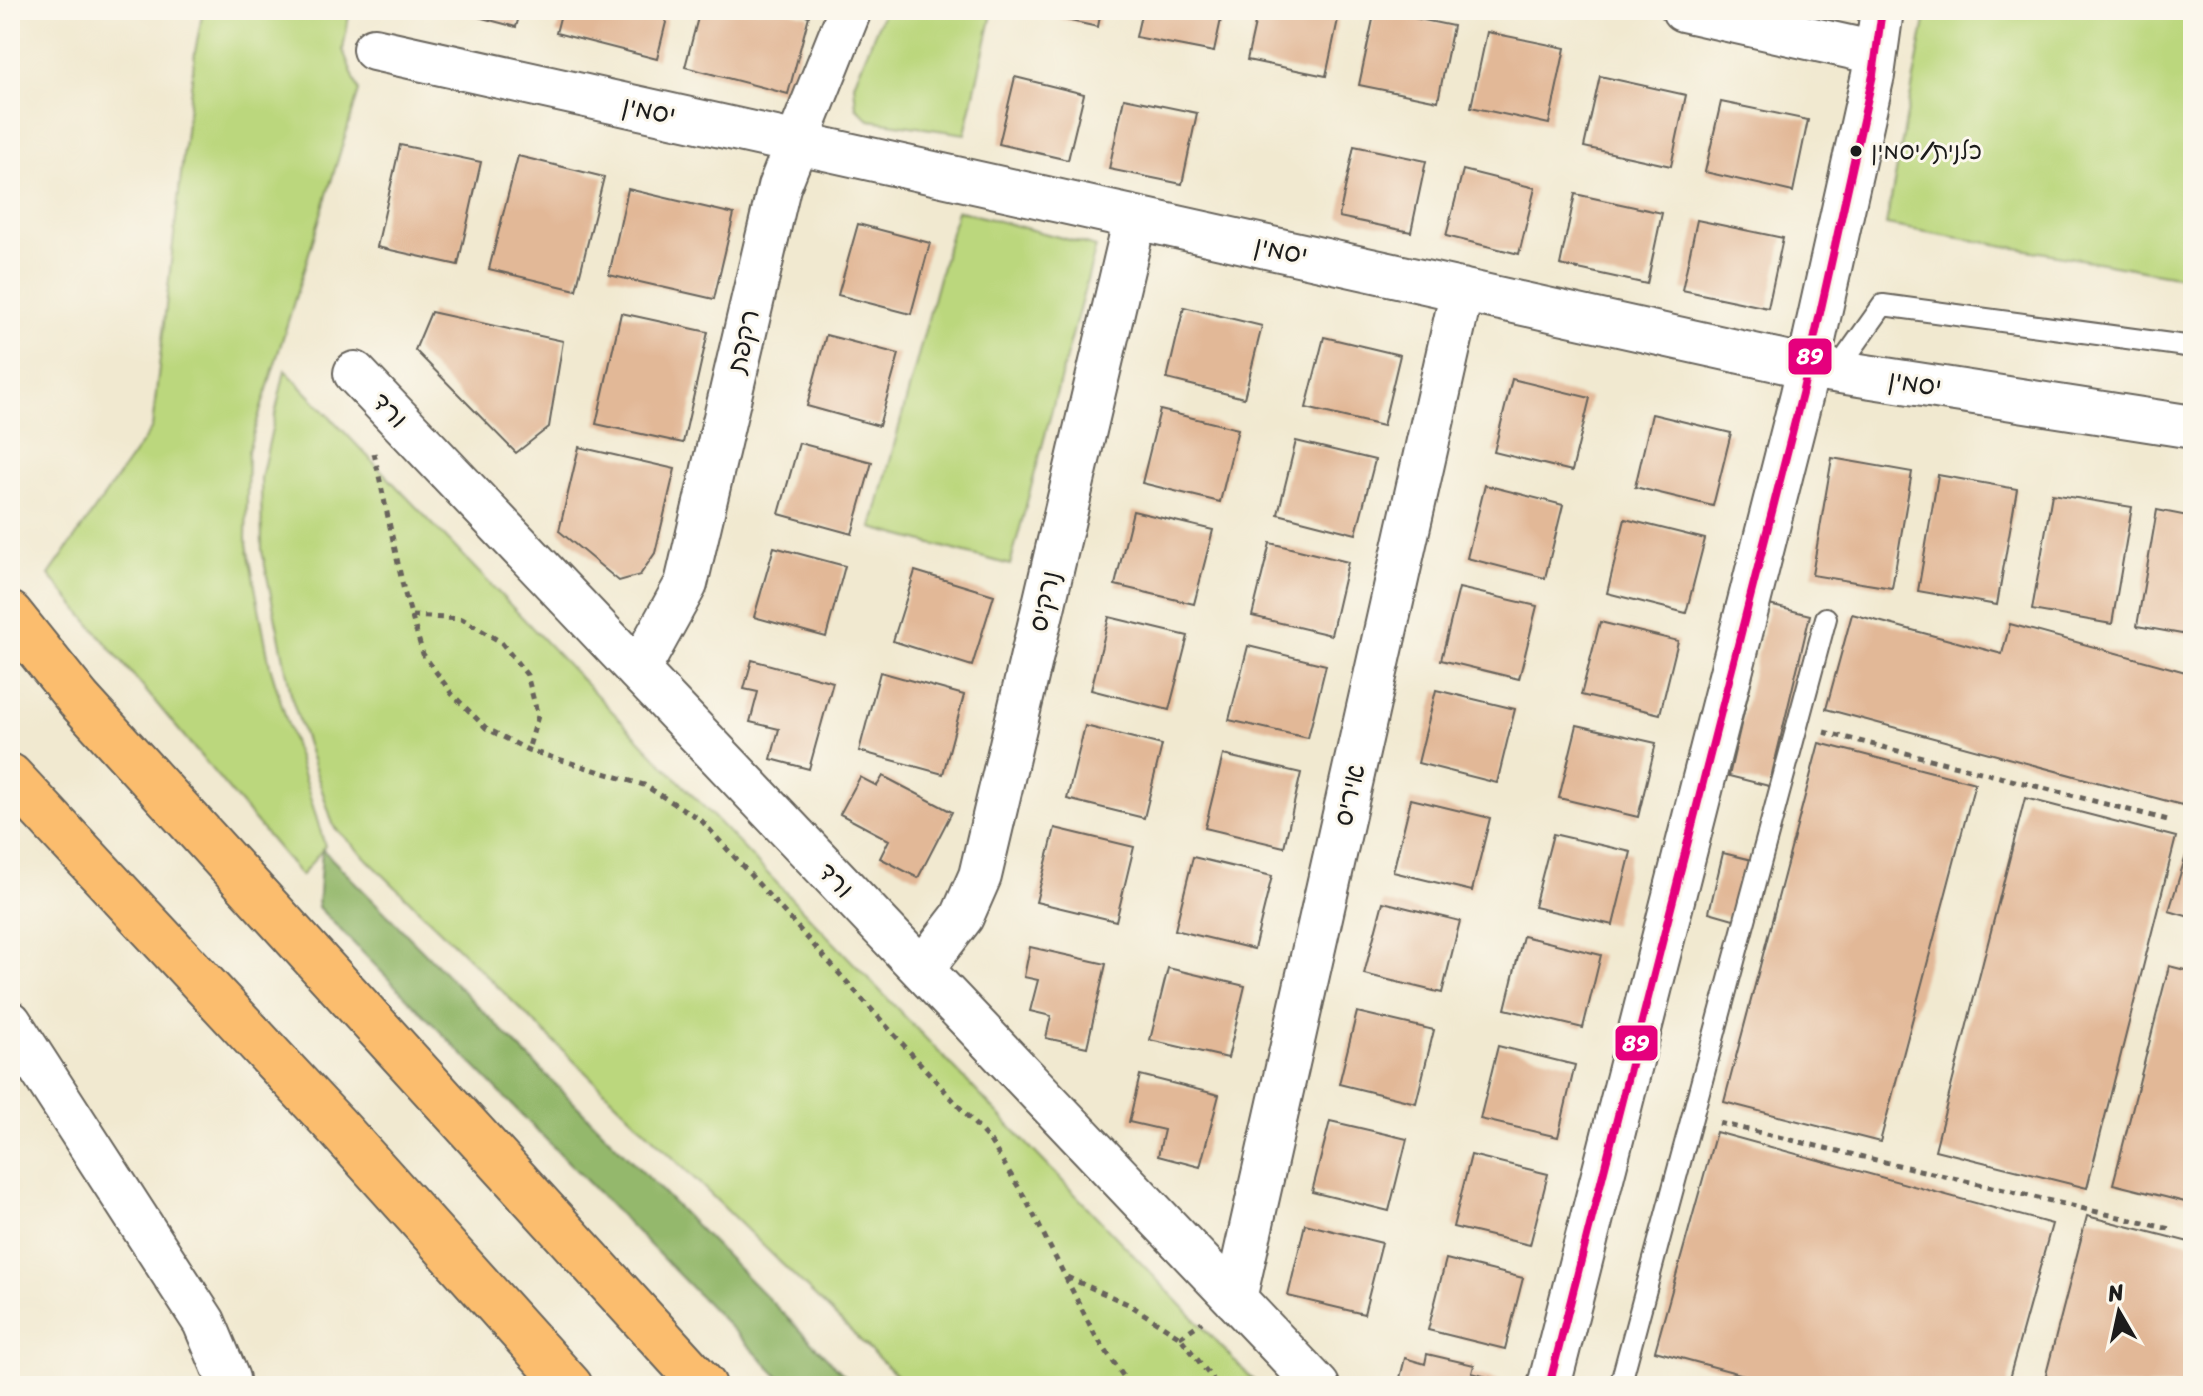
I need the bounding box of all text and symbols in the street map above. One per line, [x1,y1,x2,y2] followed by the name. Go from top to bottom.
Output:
[618,82,680,138] street label: יסמין
[1871,130,1982,172] place label: כלנית/יסמין
[1848,143,1864,159] marker: כלנית/יסמין
[1250,222,1312,278] street label: יסמין
[713,304,773,380] street label: רקפת
[1787,337,1833,376] line badge: 89
[1796,337,1824,376] text: 89
[1885,356,1945,410] street label: יסמין
[360,381,420,439] street label: ורד
[1015,566,1073,636] street label: נרקיס
[1320,759,1378,831] street label: איריס
[806,851,866,909] street label: ורד
[1614,1024,1659,1062] line badge: 89
[1622,1024,1650,1063] text: 89
[2079,1272,2159,1352] north arrow
[2104,1272,2127,1313] text: N

